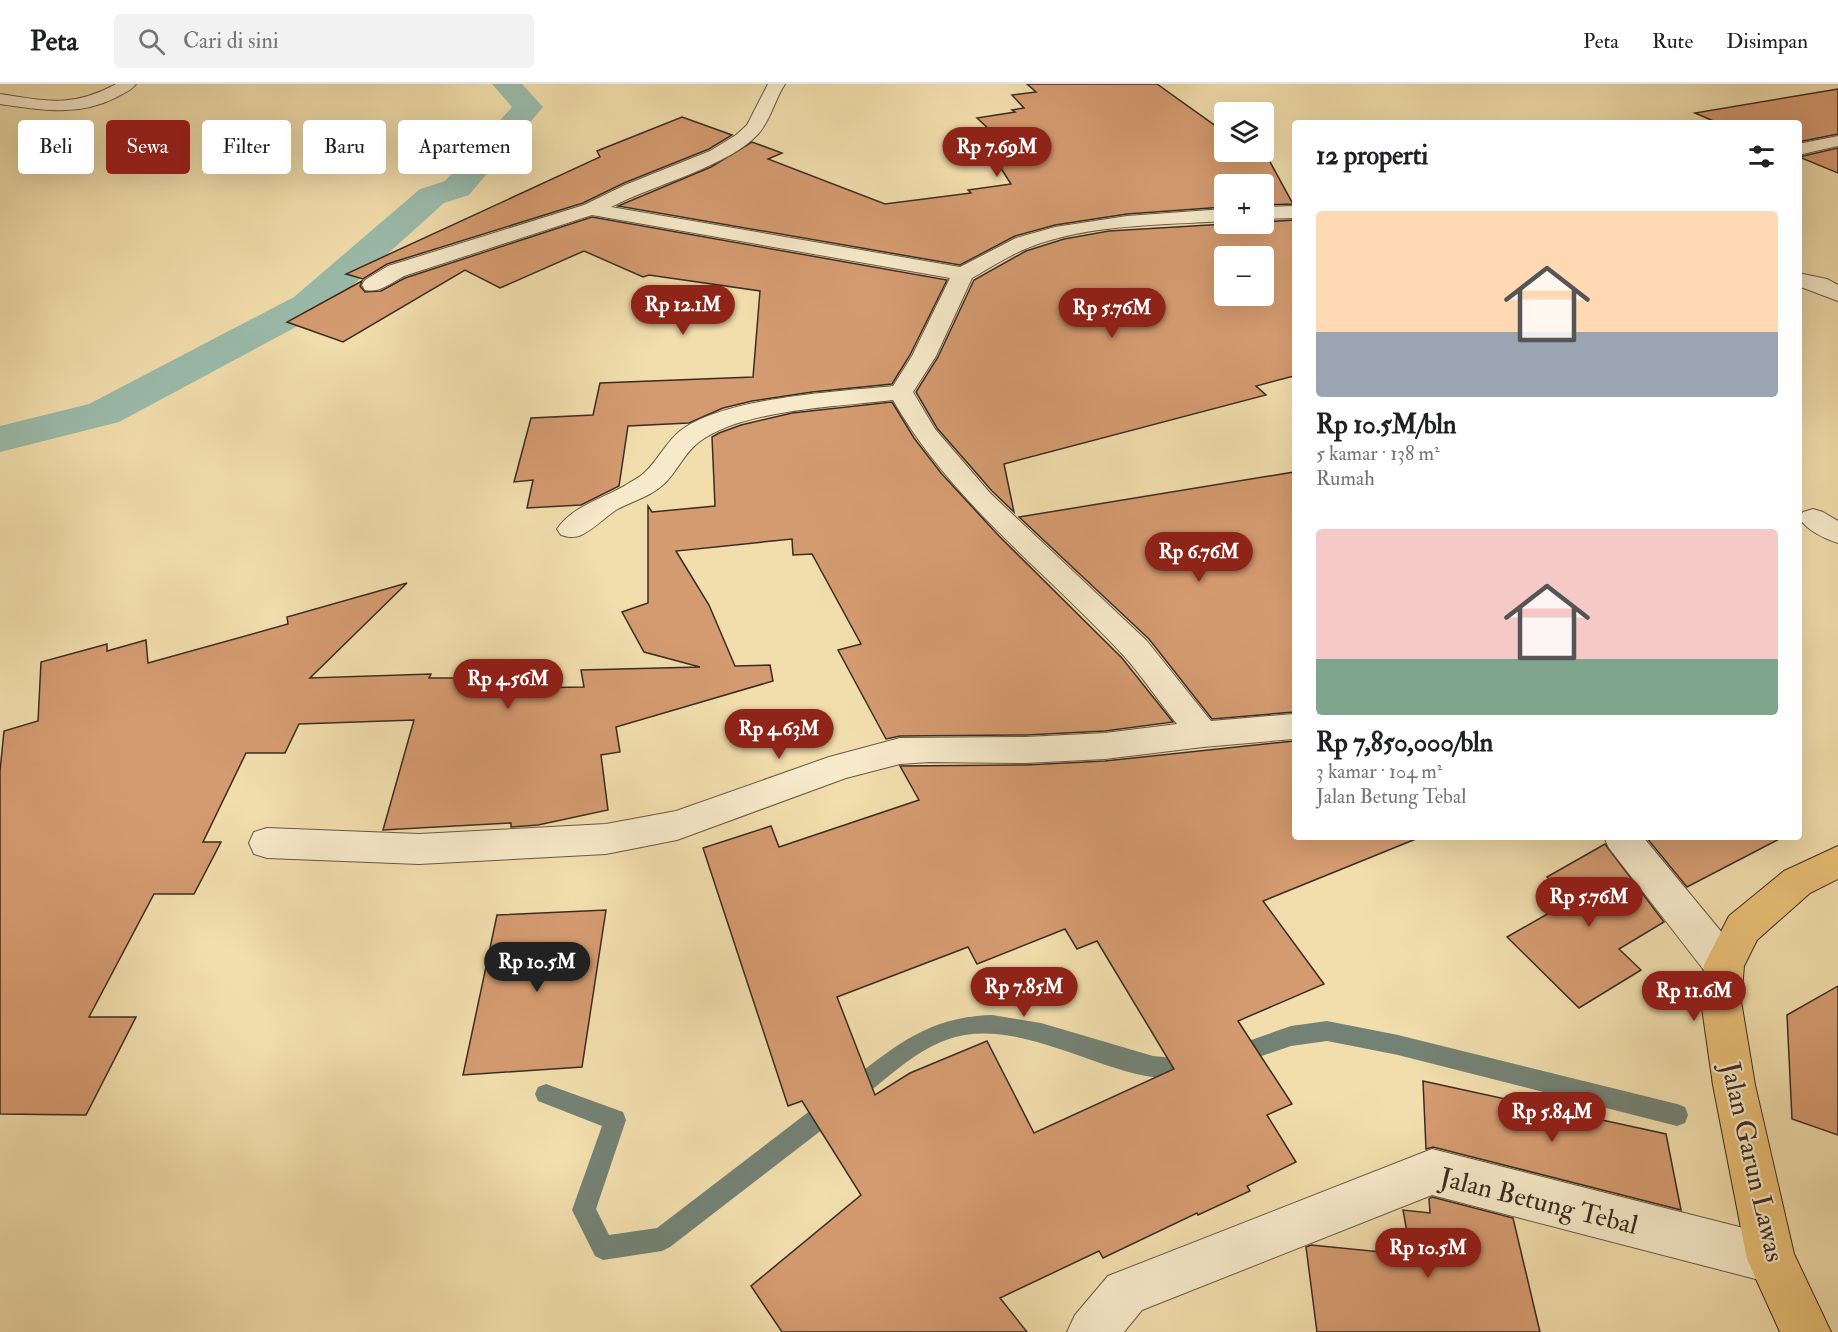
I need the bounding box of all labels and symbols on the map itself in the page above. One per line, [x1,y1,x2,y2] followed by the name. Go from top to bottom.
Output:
[935,127,1059,178] pin: Rp 7.69M
[621,285,745,336] pin: Rp 12.1M
[1050,288,1174,339] pin: Rp 5.76M
[1137,532,1261,583] pin: Rp 6.76M
[446,659,570,710] pin: Rp 4.56M
[717,709,841,760] pin: Rp 4.63M
[1527,877,1651,928] pin: Rp 5.76M
[475,942,599,993] pin: Rp 10.5M
[962,967,1086,1018] pin: Rp 7.85M
[1632,971,1756,1022] pin: Rp 11.6M
[1713,1058,1792,1265] street label: Jalan Garun Lawas
[1490,1092,1614,1143] pin: Rp 5.84M
[1436,1161,1641,1242] street label: Jalan Betung Tebal
[1366,1228,1490,1279] pin: Rp 10.5M

